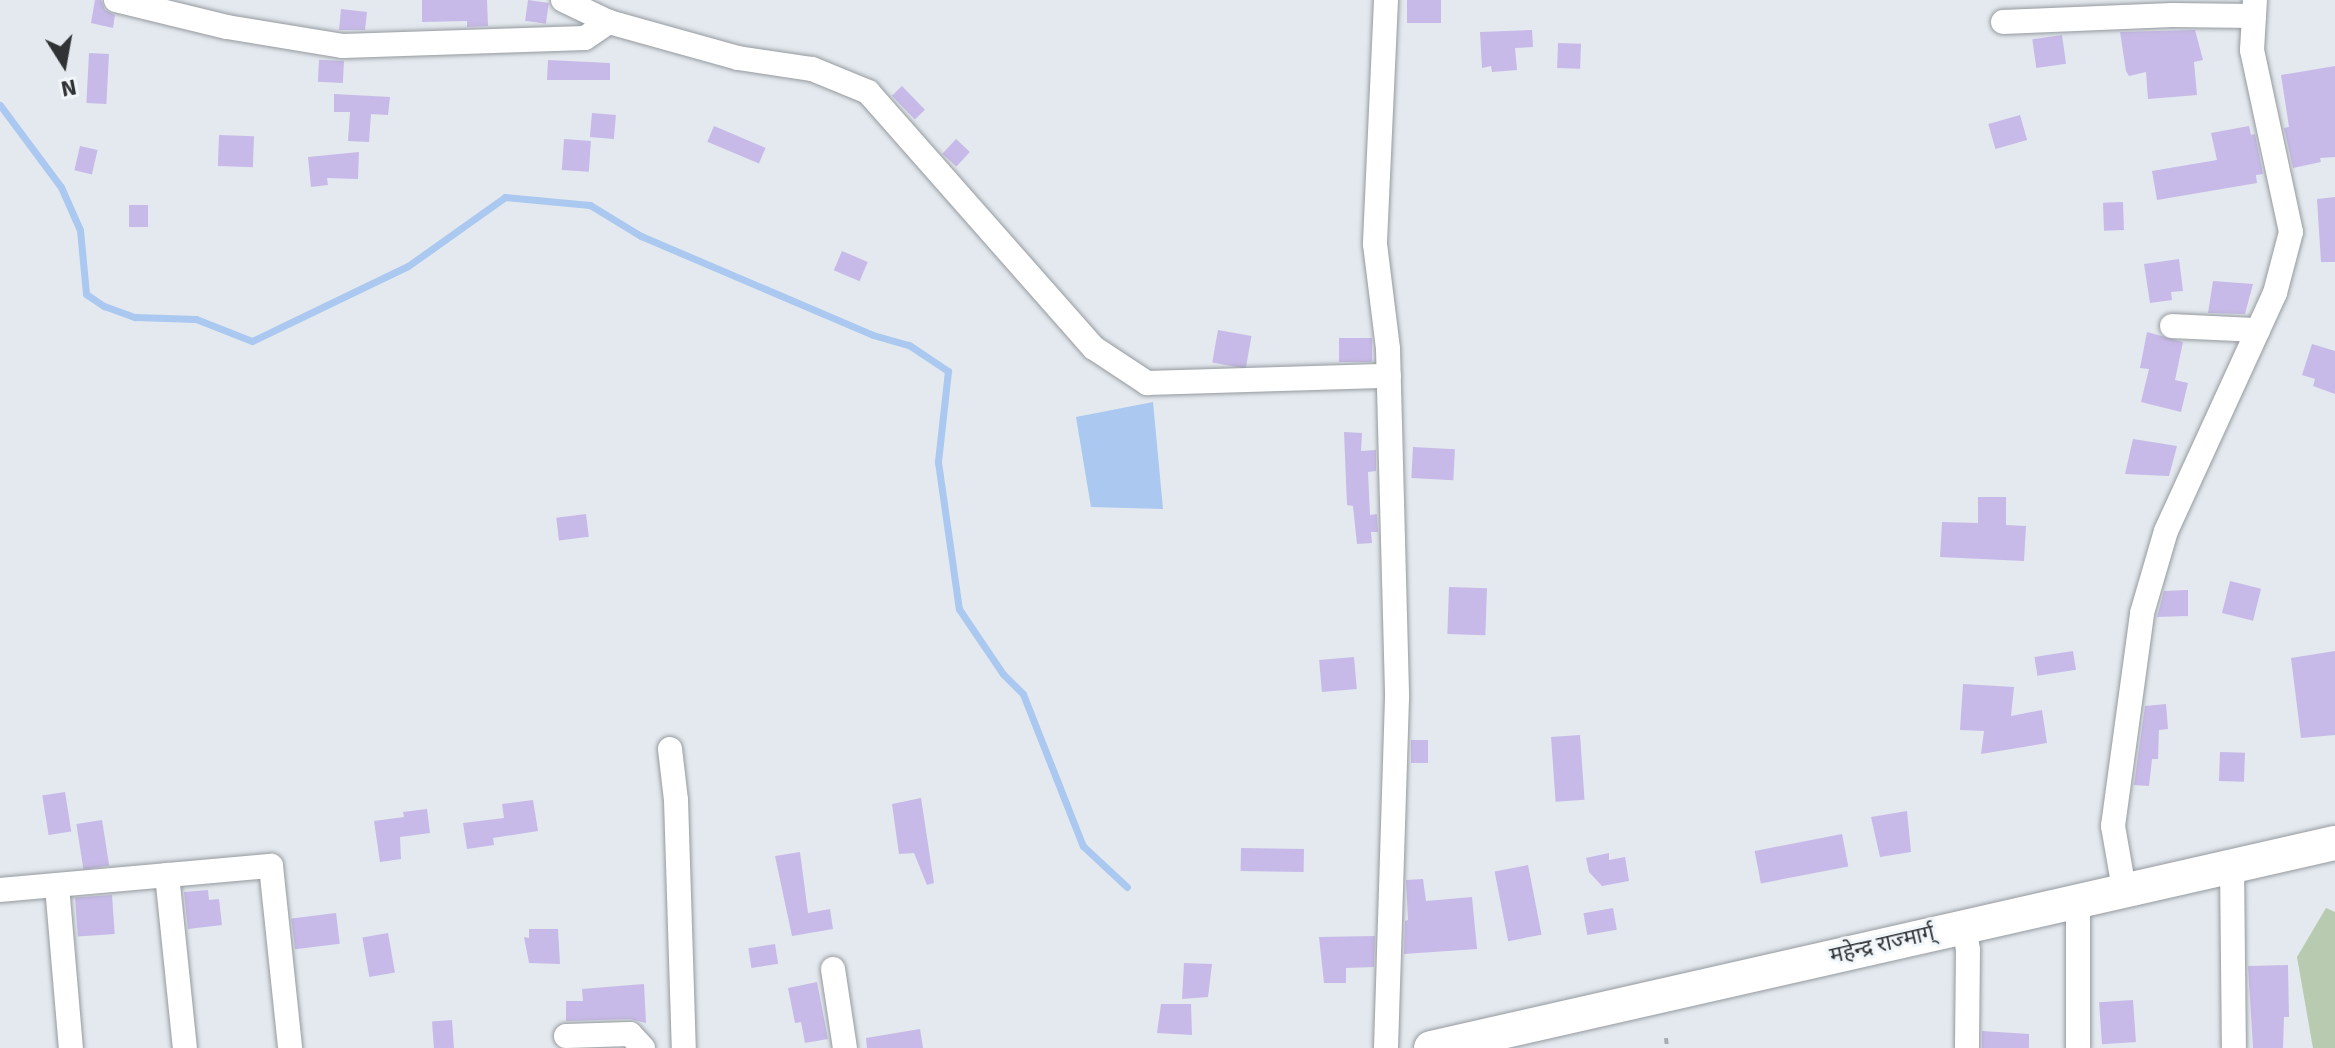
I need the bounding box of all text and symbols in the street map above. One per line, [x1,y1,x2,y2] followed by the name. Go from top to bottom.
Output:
[24,24,104,104] north arrow
[59,73,79,103] text: N
[1827,919,1937,969] street label: महेन्द्र राज्मार्ग्

